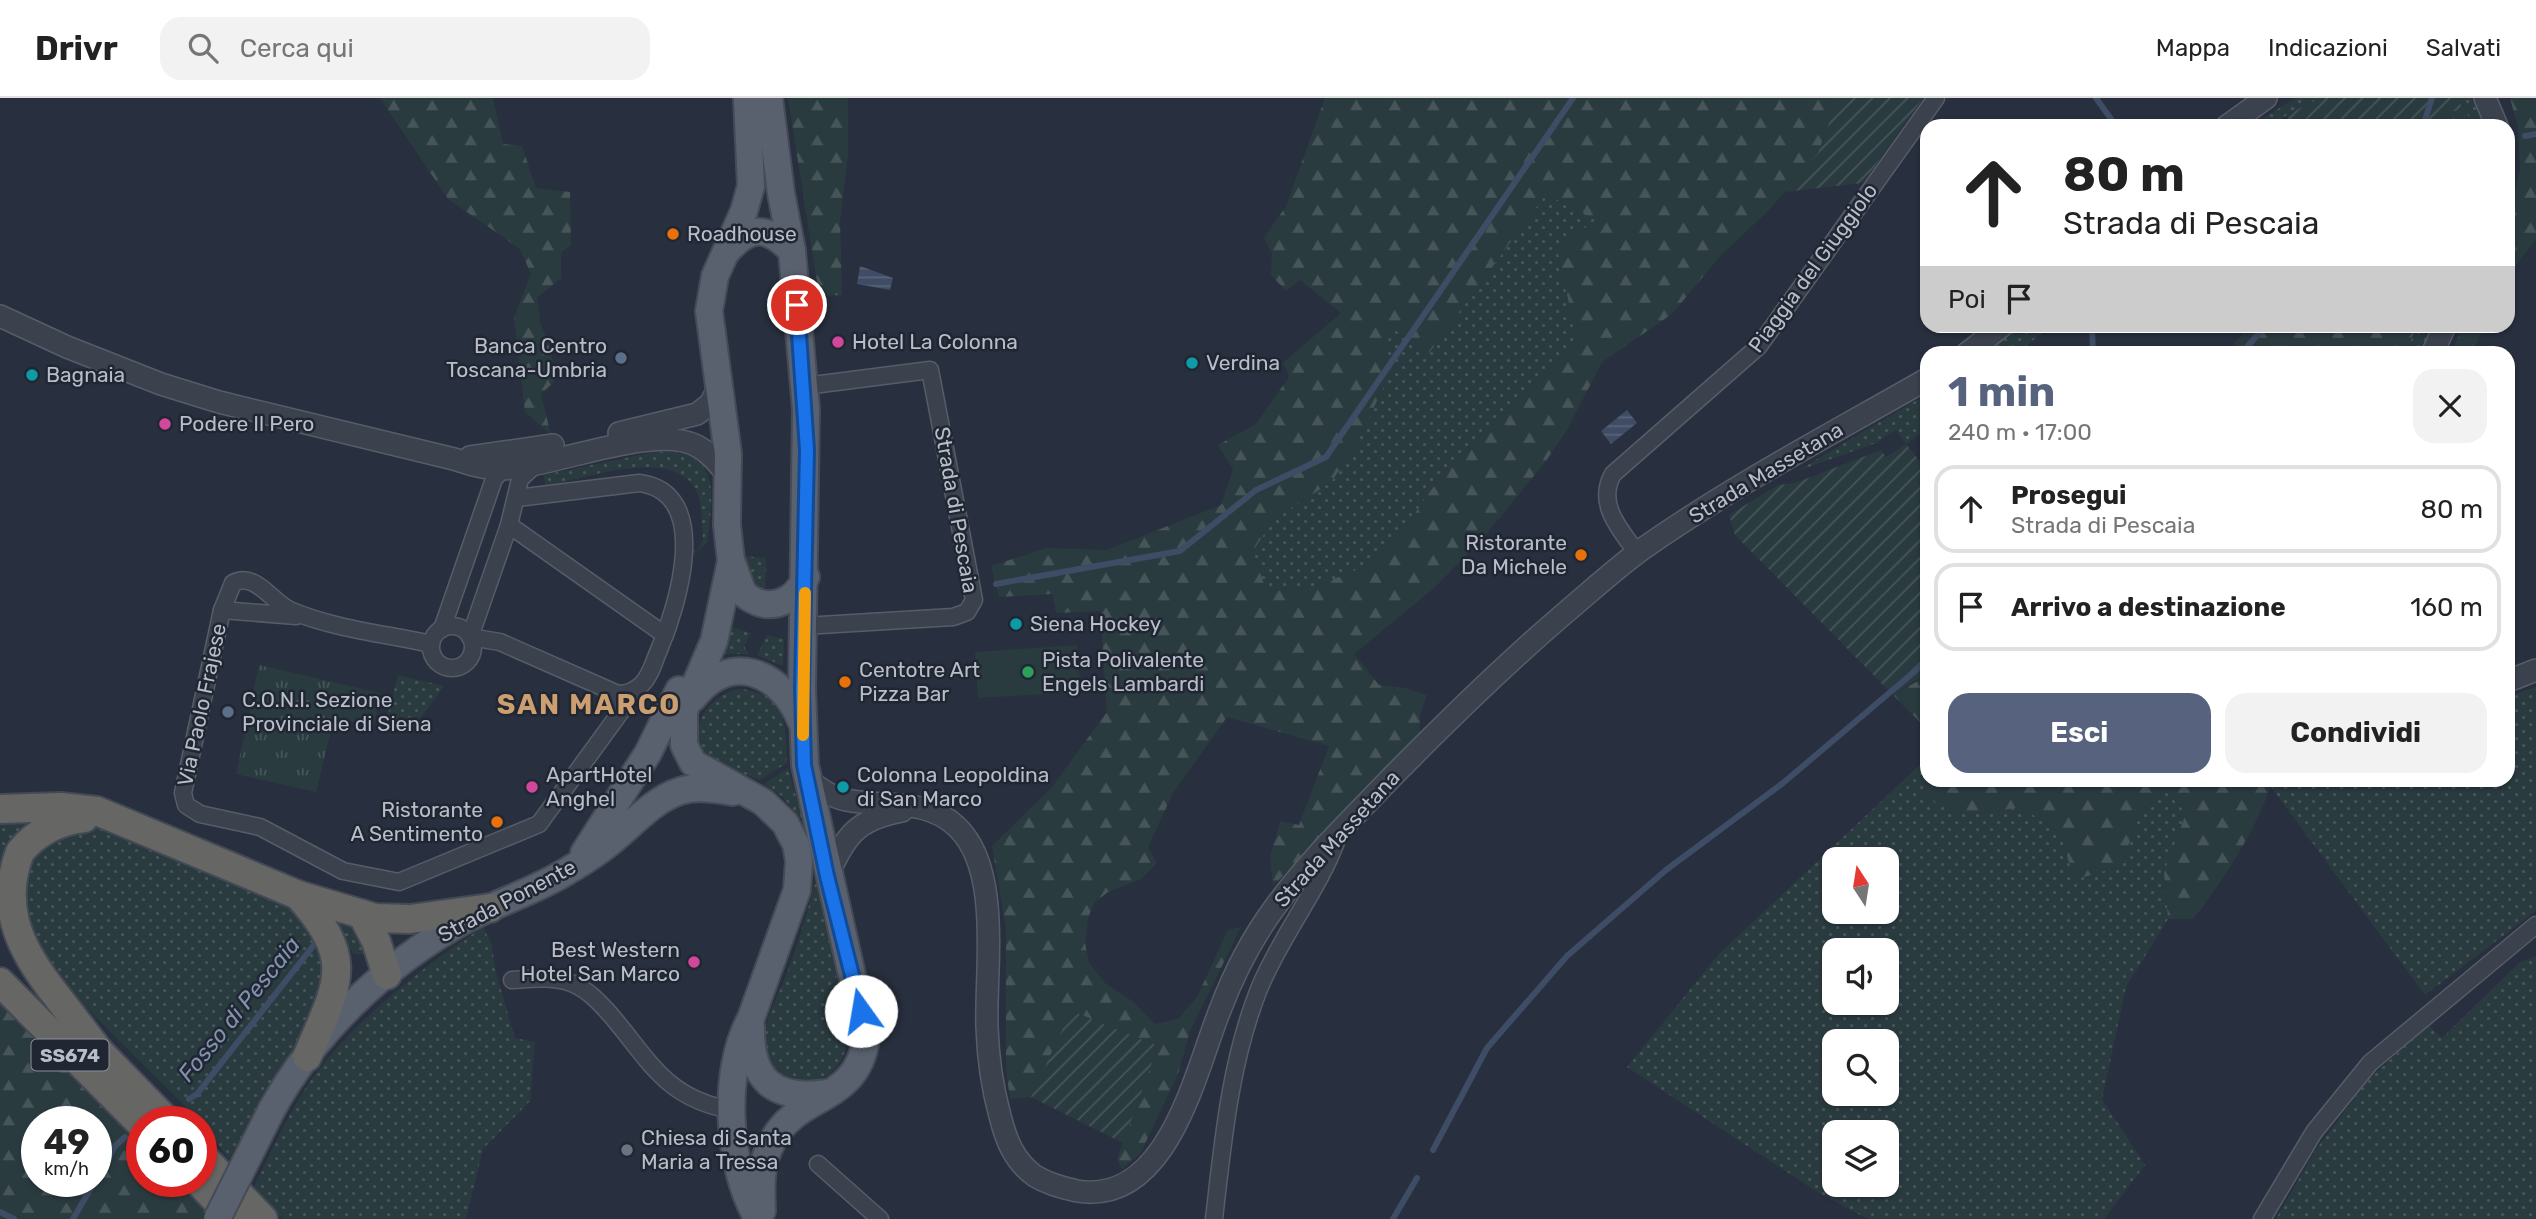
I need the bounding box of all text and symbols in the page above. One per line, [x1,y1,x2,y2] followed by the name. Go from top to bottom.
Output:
[160,17,650,80] search box
[35,29,118,68] text: Drivr
[184,29,222,67] icon: search
[240,33,354,64] text: Cerca qui
[2156,34,2230,62] text: Mappa
[2268,34,2388,62] text: Indicazioni
[2426,34,2501,62] text: Salvati
[2063,145,2185,203] text: 80 m
[1948,147,2039,238] icon: ahead
[1743,178,1882,357] street label: Piaggia del Giuggiolo
[2063,204,2319,242] text: Strada di Pescaia
[687,221,797,246] place label: Roadhouse
[665,226,681,242] marker: Roadhouse
[767,275,827,335] pin
[2000,280,2038,318] icon: arrive
[1948,284,1986,315] text: Poi
[778,286,816,324] icon: arrive
[852,329,1018,354] place label: Hotel La Colonna
[446,333,607,382] place label: Banca Centro Toscana-Umbria
[830,334,846,350] marker: Hotel La Colonna
[613,350,629,366] marker: Banca Centro Toscana-Umbria
[1206,350,1280,375] place label: Verdina
[1184,355,1200,371] marker: Verdina
[46,362,125,387] place label: Bagnaia
[24,367,40,383] marker: Bagnaia
[1948,367,2055,417] text: 1 min
[2413,369,2487,443] button: close
[179,411,314,436] place label: Podere Il Pero
[157,416,173,432] marker: Podere Il Pero
[1684,417,1847,528] street label: Strada Massetana
[1948,418,2092,446] text: 240 m · 17:00
[930,425,983,595] street label: Strada di Pescaia
[2011,480,2127,511] text: Prosegui
[1952,490,1990,528] icon: ahead
[2420,494,2483,525] text: 80 m
[2011,511,2195,539] text: Strada di Pescaia
[1461,530,1567,579] place label: Ristorante Da Michele
[1573,547,1589,563] marker: Ristorante Da Michele
[1952,588,1990,626] icon: arrive
[2011,592,2286,623] text: Arrivo a destinazione
[2410,592,2483,623] text: 160 m
[1030,611,1162,636] place label: Siena Hockey
[1008,616,1024,632] marker: Siena Hockey
[172,621,231,789] street label: Via Paolo Frajese
[1042,647,1204,696] place label: Pista Polivalente Engels Lambardi
[859,657,980,706] place label: Centotre Art Pizza Bar
[1020,664,1036,680] marker: Pista Polivalente Engels Lambardi
[837,674,853,690] marker: Centotre Art Pizza Bar
[242,687,432,736] place label: C.O.N.I. Sezione Provinciale di Siena
[497,688,681,721] district label: SAN MARCO
[1948,693,2211,773] button: Esci
[2225,693,2487,773] button: Condividi
[220,704,236,720] marker: C.O.N.I. Sezione Provinciale di Siena
[546,762,652,811] place label: ApartHotel Anghel
[857,762,1049,811] place label: Colonna Leopoldina di San Marco
[1269,765,1405,912] street label: Strada Massetana
[524,779,540,795] marker: ApartHotel Anghel
[835,779,851,795] marker: Colonna Leopoldina di San Marco
[350,797,483,846] place label: Ristorante A Sentimento
[489,814,505,830] marker: Ristorante A Sentimento
[1822,847,1899,924] north arrow
[1822,847,1899,1197] map controls
[434,854,580,947] street label: Strada Ponente
[172,931,306,1087] water label: Fosso di Pescaia
[521,937,680,986] place label: Best Western Hotel San Marco
[1822,938,1899,1015] button: sound
[686,954,702,970] marker: Best Western Hotel San Marco
[824,974,898,1048] position arrow
[1822,1029,1899,1106] button: search
[32,1040,108,1071] road number: SS674
[126,1106,217,1197] speed limit sign: 60
[1822,1120,1899,1197] button: layers
[43,1121,90,1163] text: 49
[641,1125,792,1174] place label: Chiesa di Santa Maria a Tressa
[619,1142,635,1158] marker: Chiesa di Santa Maria a Tressa
[44,1158,89,1180] text: km/h

